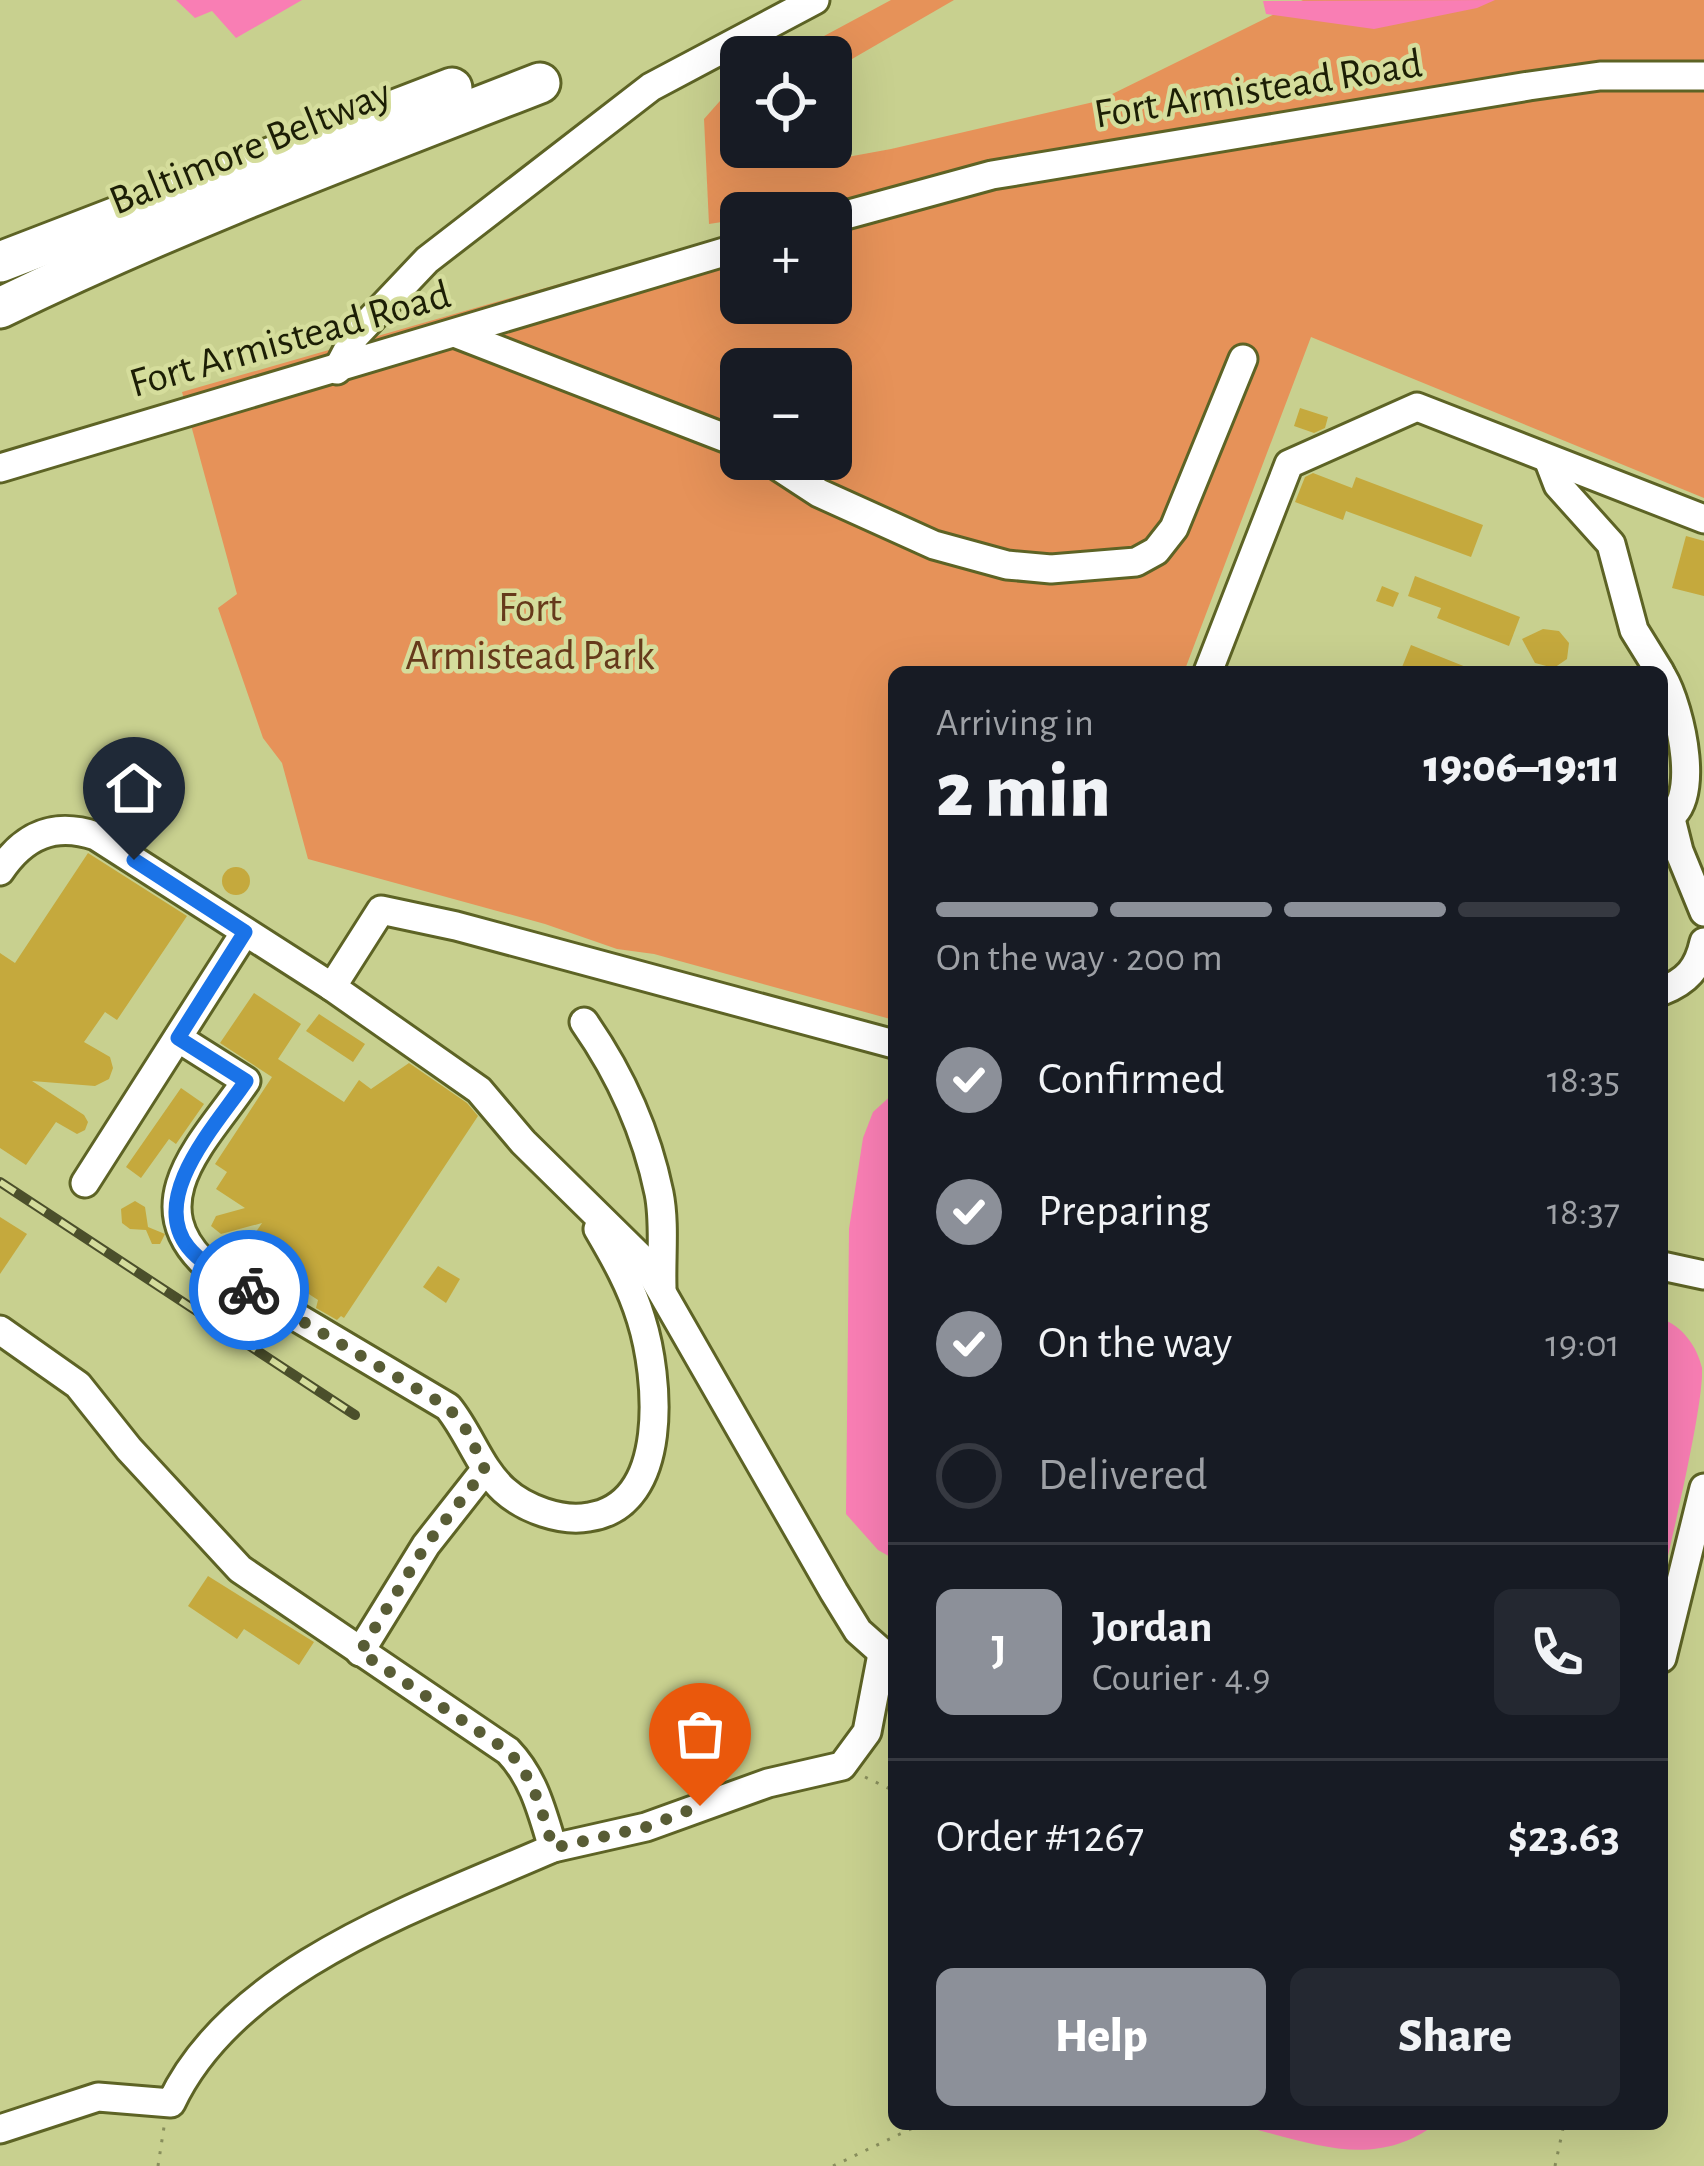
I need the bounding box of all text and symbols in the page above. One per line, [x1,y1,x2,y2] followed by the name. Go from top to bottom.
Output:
[720,36,852,480] map controls
[720,36,852,168] button: locate
[1091,42,1425,136] street label: Fort Armistead Road
[103,71,397,223] street label: Baltimore Beltway
[720,192,852,324] button: +
[125,273,455,405] street label: Fort Armistead Road
[720,348,852,480] button: −
[405,587,655,677] park label: Fort Armistead Park
[936,704,1094,743] text: Arriving in
[83,737,185,860] pin
[1424,745,1620,790] text: 19:06–19:11
[936,753,1111,831] text: 2 min
[101,755,167,821] icon: home
[936,939,1223,978] text: On the way · 200 m
[936,1047,1002,1113] icon: check
[1038,1057,1224,1102] text: Confirmed
[1547,1061,1620,1100] text: 18:35
[936,1179,1002,1245] icon: check
[1038,1189,1210,1234] text: Preparing
[1547,1193,1620,1232] text: 18:37
[189,1230,309,1350] courier
[216,1257,282,1323] icon: bike
[936,1311,1002,1377] icon: check
[1038,1321,1232,1366] text: On the way
[1545,1325,1620,1364] text: 19:01
[1038,1453,1207,1498] text: Delivered
[1494,1589,1620,1715] button: phone
[1092,1605,1213,1650] text: Jordan
[991,1629,1007,1674] text: J
[1092,1659,1271,1698] text: Courier · 4.9
[649,1683,751,1806] pin
[667,1701,733,1767] icon: bag
[936,1815,1144,1860] text: Order #1267
[1508,1815,1620,1860] text: $23.63
[936,1968,1266,2106] button: Help
[1290,1968,1620,2106] button: Share

